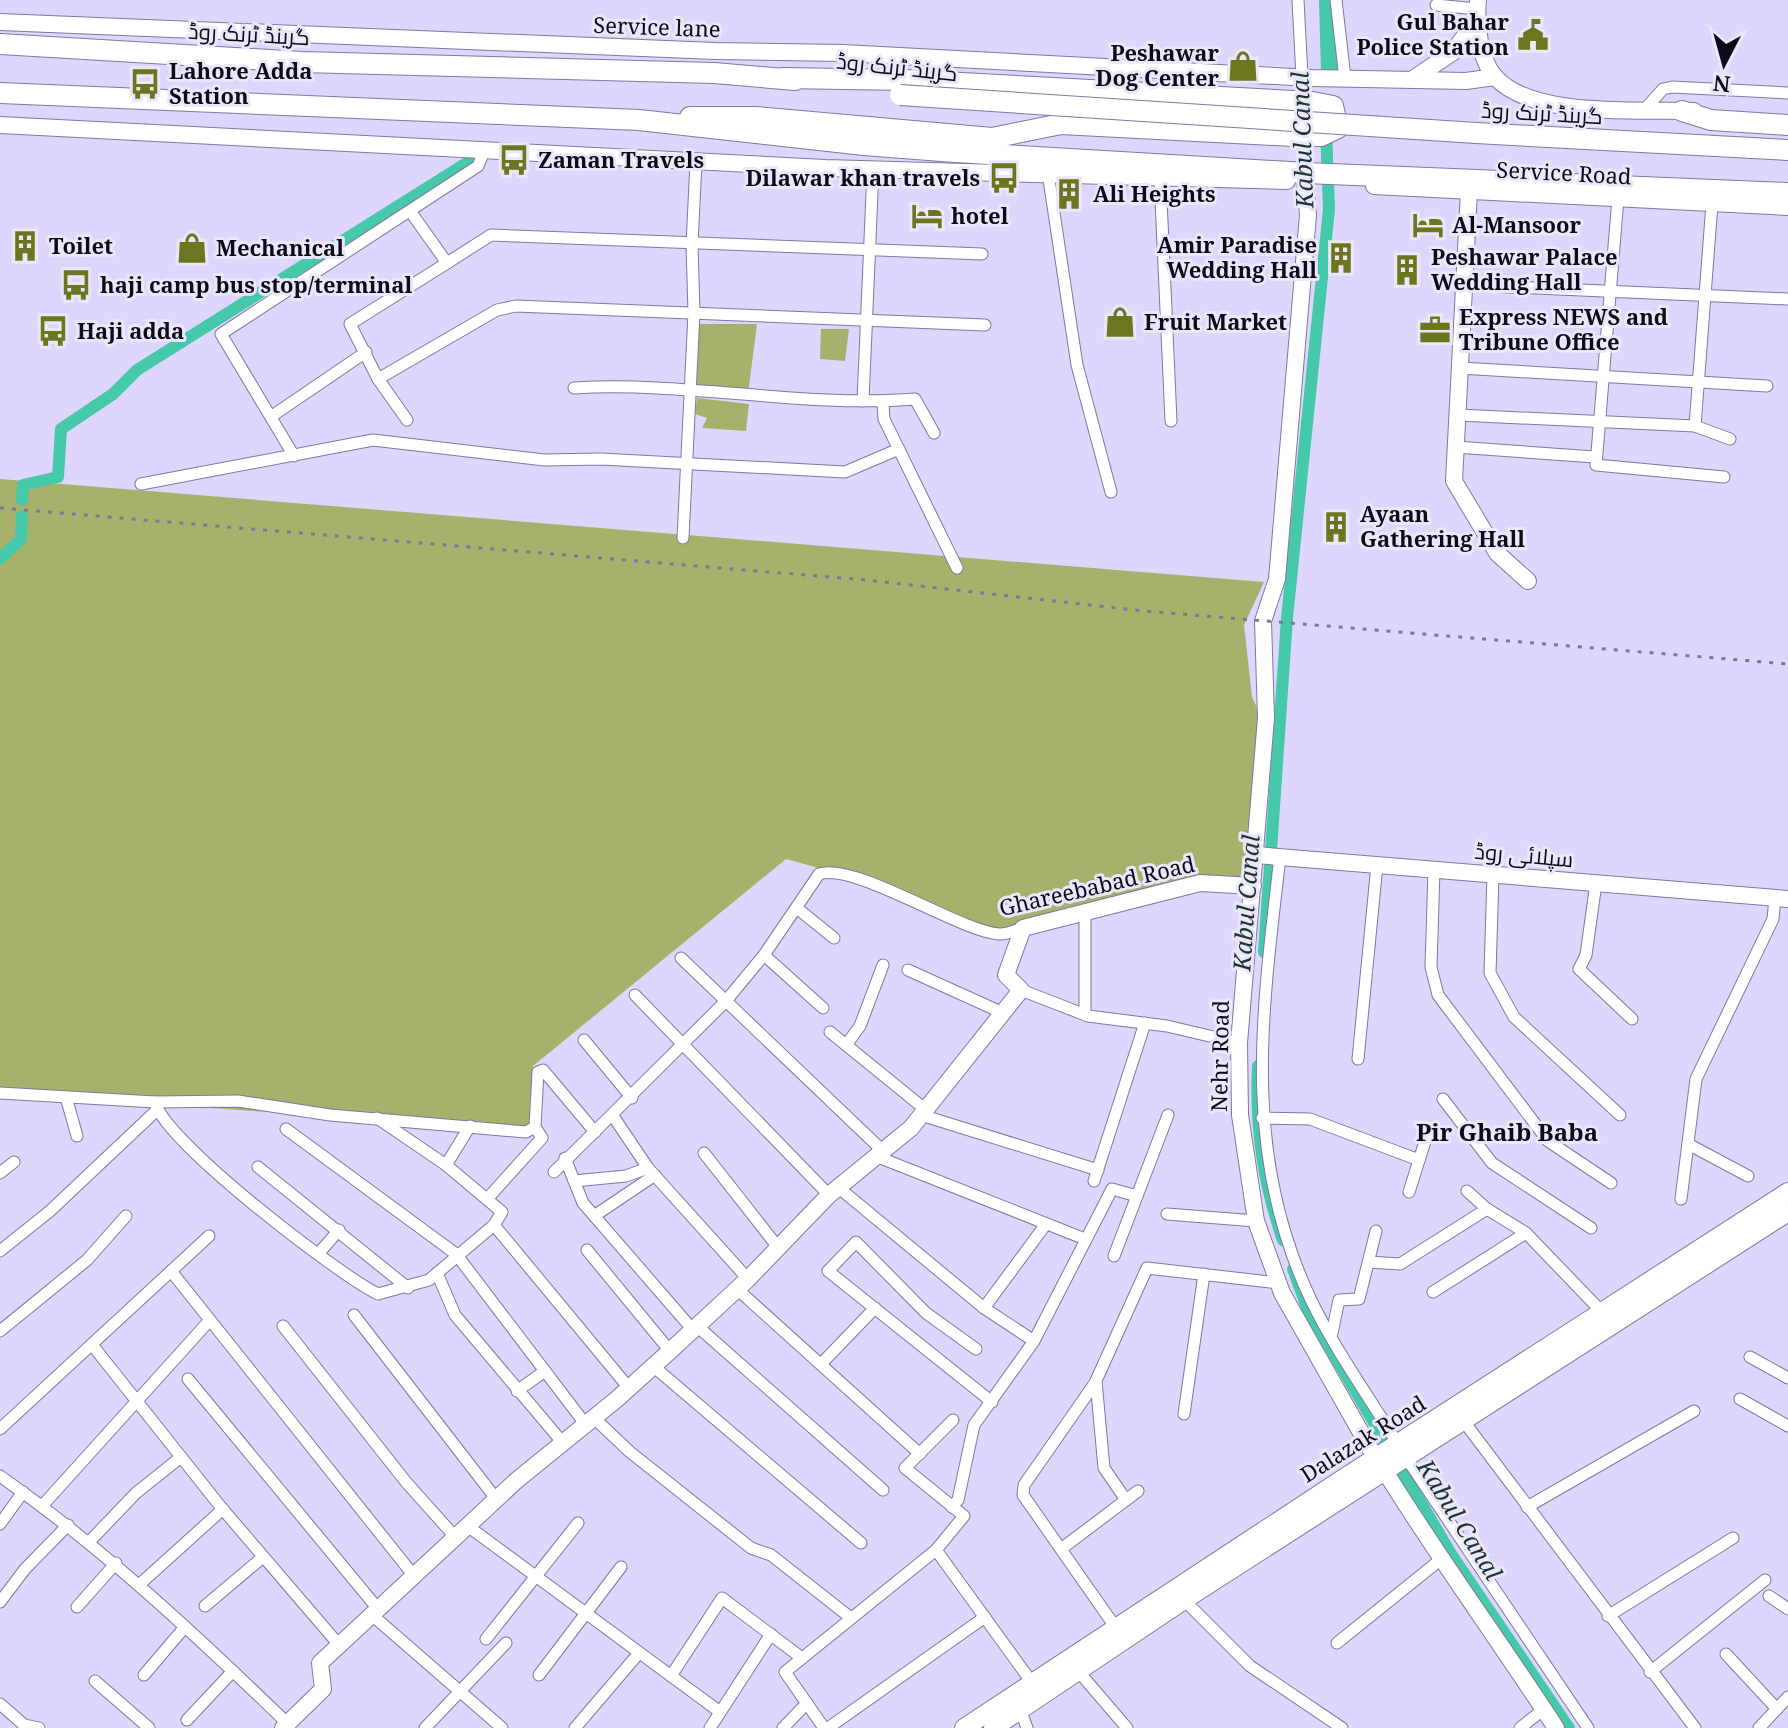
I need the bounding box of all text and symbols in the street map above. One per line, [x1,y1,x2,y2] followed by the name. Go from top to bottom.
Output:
[1356,6,1509,61] place label: Gul Bahar Police Station
[593,9,721,43] street label: Service lane
[187,15,311,51] street label: گرینڈ ٹرنک روڈ
[1516,18,1550,52] public building icon: Gul Bahar Police Station
[1684,24,1764,104] north arrow
[1096,37,1219,92] place label: Peshawar Dog Center
[835,45,959,87] street label: گرینڈ ٹرنک روڈ
[1226,49,1260,83] shop icon: Peshawar Dog Center
[169,55,312,110] place label: Lahore Adda Station
[128,67,162,101] bus stop icon: Lahore Adda Station
[1712,69,1732,101] text: N
[1283,71,1320,210] water label: Kabul Canal
[1480,94,1604,130] street label: گرینڈ ٹرنک روڈ
[497,143,531,177] bus stop icon: Zaman Travels
[538,144,704,174] place label: Zaman Travels
[1496,153,1633,191] street label: Service Road
[987,161,1021,195] bus stop icon: Dilawar khan travels
[745,162,980,192] place label: Dilawar khan travels
[1052,177,1086,211] building icon: Ali Heights
[1093,178,1216,208] place label: Ali Heights
[910,199,944,233] hotel icon: hotel
[951,200,1009,230] place label: hotel
[1411,208,1445,242] hotel icon: Al-Mansoor
[1452,209,1582,239] place label: Al-Mansoor
[8,229,42,263] building icon: Toilet
[1157,229,1317,284] place label: Amir Paradise Wedding Hall
[49,230,113,260] place label: Toilet
[175,231,209,265] shop icon: Mechanical
[216,232,344,262] place label: Mechanical
[1324,241,1358,275] building icon: Amir Paradise Wedding Hall
[1431,241,1618,296] place label: Peshawar Palace Wedding Hall
[1390,253,1424,287] building icon: Peshawar Palace Wedding Hall
[59,268,93,302] bus stop icon: haji camp bus stop/terminal
[100,269,412,299] place label: haji camp bus stop/terminal
[1459,301,1668,356] place label: Express NEWS and Tribune Office
[1103,305,1137,339] shop icon: Fruit Market
[1144,306,1287,336] place label: Fruit Market
[1418,313,1452,347] office icon: Express NEWS and Tribune Office
[36,314,70,348] bus stop icon: Haji adda
[77,315,184,345] place label: Haji adda
[1360,498,1525,553] place label: Ayaan Gathering Hall
[1319,510,1353,544] building icon: Ayaan Gathering Hall
[1224,833,1267,973] water label: Kabul Canal
[1474,835,1575,873] street label: سپلائی روڈ
[996,848,1198,922] street label: Ghareebabad Road
[1203,999,1235,1112] street label: Nehr Road
[1416,1115,1598,1148] district label: Pir Ghaib Baba
[1294,1387,1431,1489] street label: Dalazak Road
[1410,1452,1511,1586] water label: Kabul Canal

